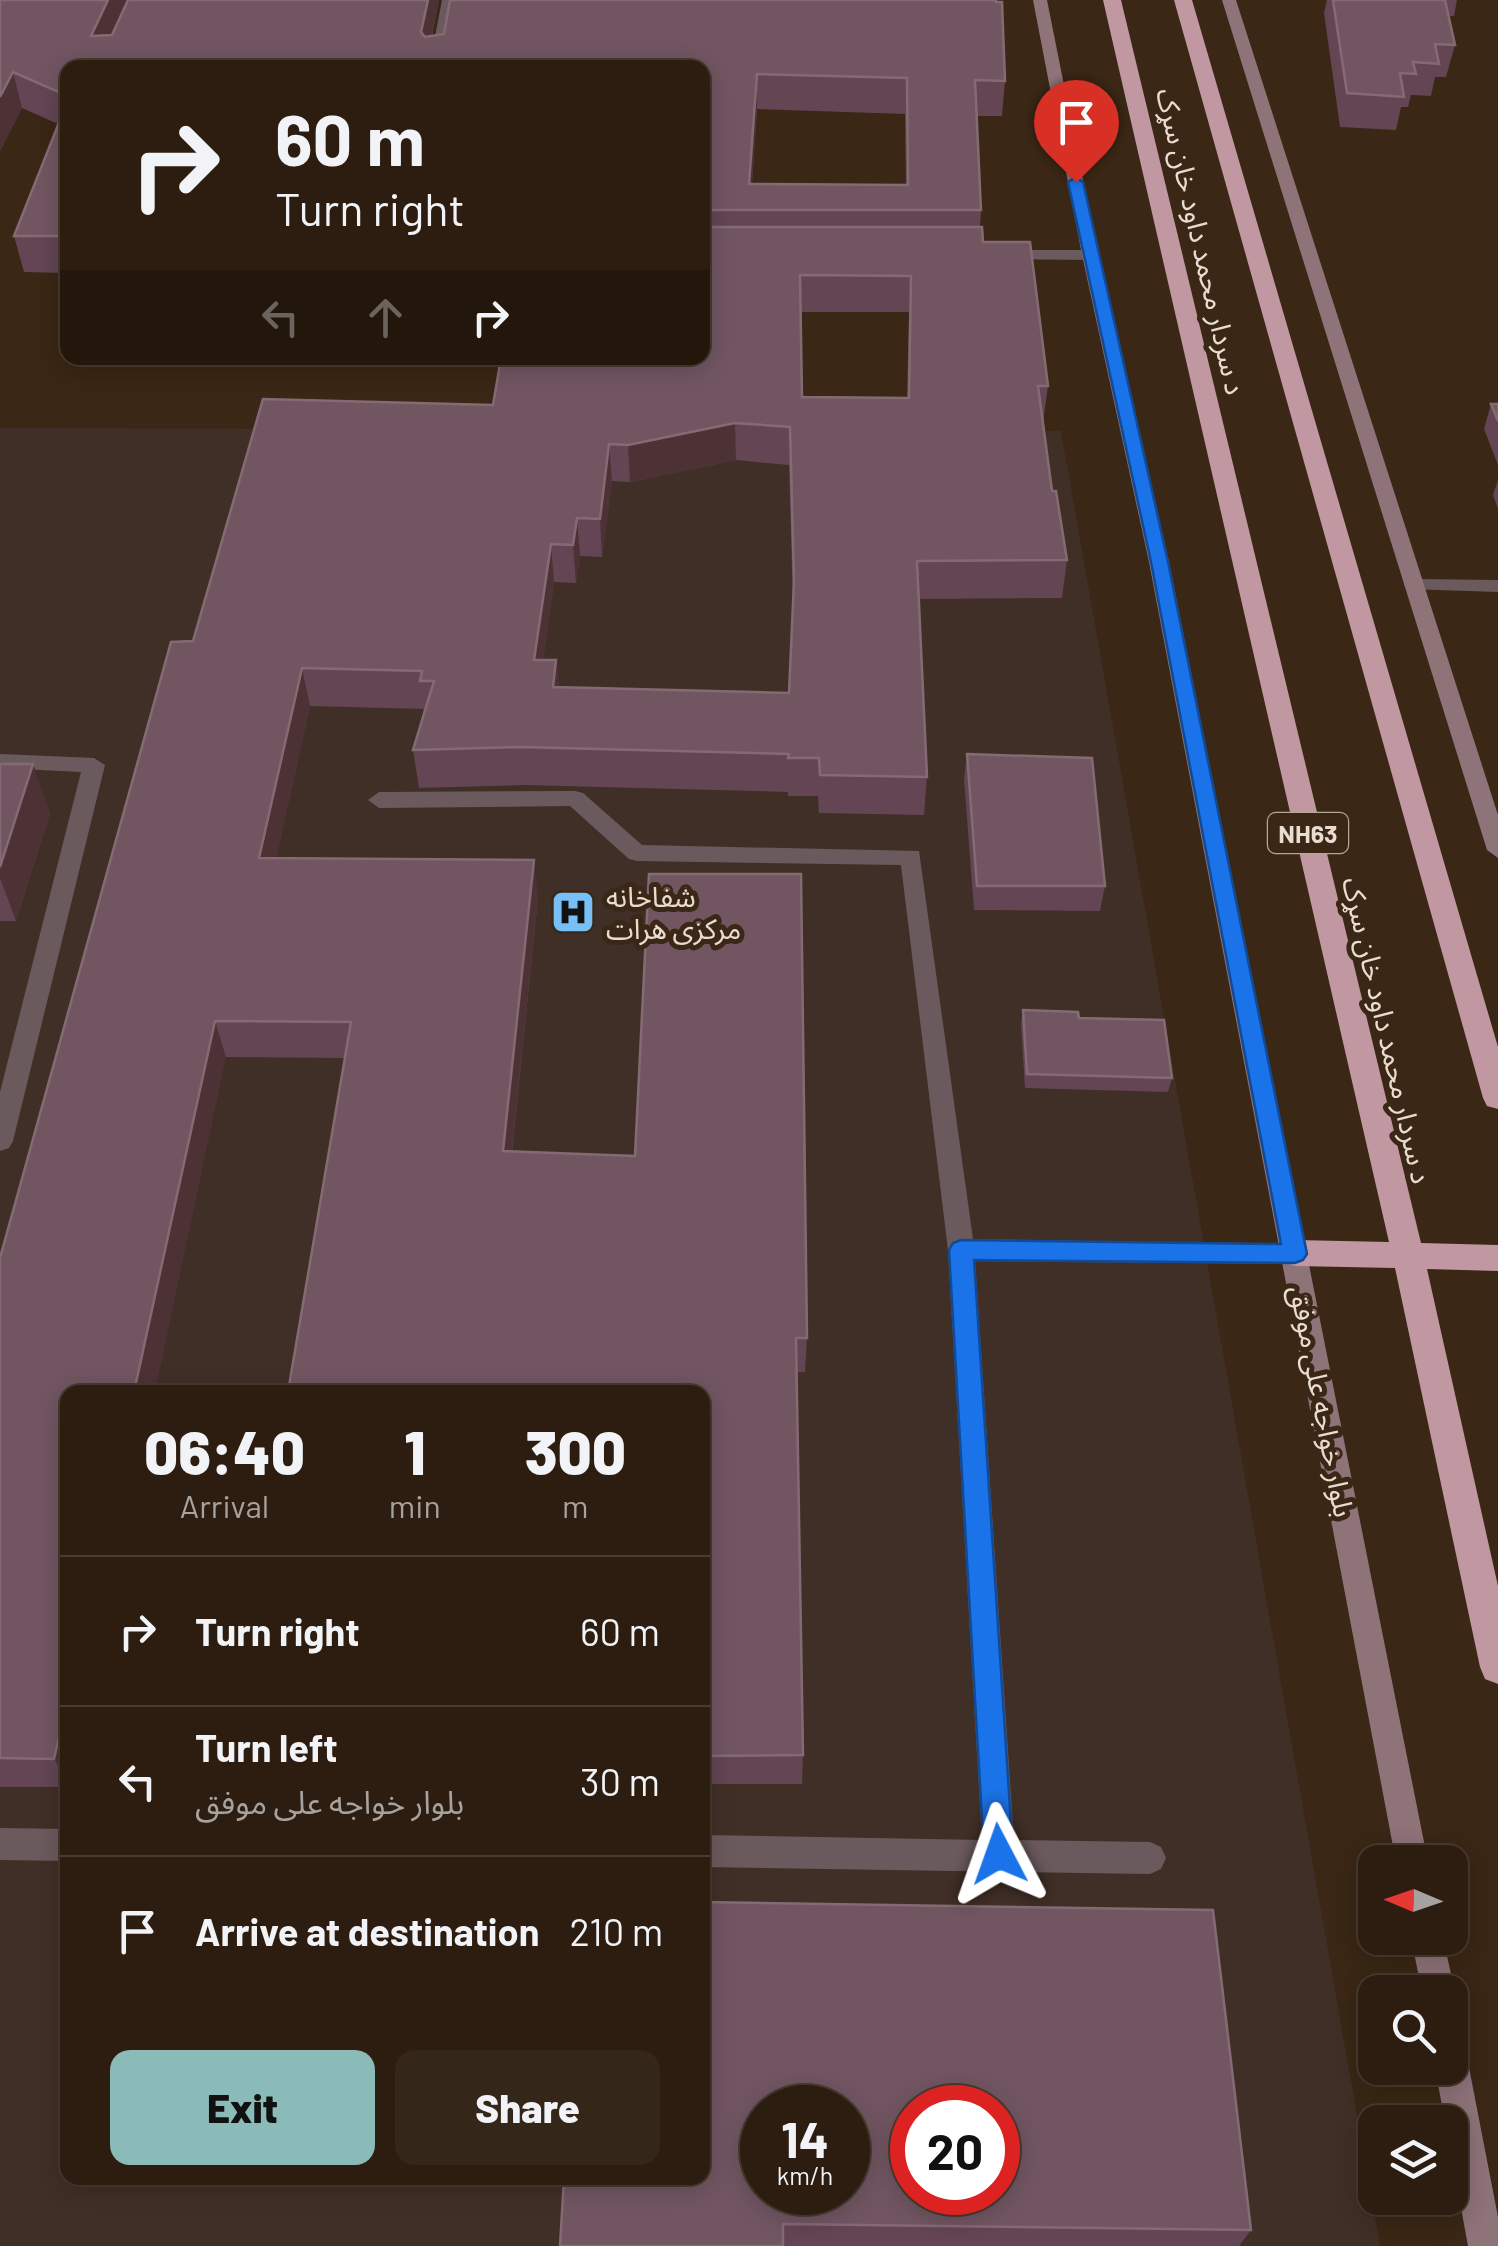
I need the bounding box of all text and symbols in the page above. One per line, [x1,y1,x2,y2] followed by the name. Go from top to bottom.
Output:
[1034,80,1119,183] pin
[1149,84,1254,398] street label: د سردار محمد داود خان سړک
[1049,95,1104,150] icon: arrive
[275,96,425,180] text: 60 m
[110,100,240,230] icon: right
[275,181,465,235] text: Turn right
[253,290,308,345] icon: left
[358,290,413,345] icon: ahead
[463,290,518,345] icon: right
[1268,813,1348,853] road number: NH63
[1335,873,1440,1187] street label: د سردار محمد داود خان سړک
[606,879,741,946] place label: شفاخانه مرکزی هرات
[550,889,596,935] hospital icon: شفاخانه مرکزی هرات
[1282,1282,1362,1520] street label: بلوار خواجه علی موفق
[144,1415,305,1487] text: 06:40
[404,1415,425,1487] text: 1
[525,1415,626,1487] text: 300
[180,1486,269,1524] text: Arrival
[389,1486,441,1524] text: min
[562,1486,589,1524] text: m
[110,1604,165,1659] icon: right
[195,1608,360,1654] text: Turn right
[580,1608,660,1654] text: 60 m
[195,1724,338,1770] text: Turn left
[110,1754,165,1809] icon: left
[580,1758,660,1804] text: 30 m
[195,1782,464,1820] text: بلوار خواجه علی موفق
[947,1802,1051,1906] position arrow
[1358,1845,1468,1955] north arrow
[1358,1845,1468,2215] map controls
[110,1904,165,1959] icon: arrive
[195,1908,540,1954] text: Arrive at destination
[570,1908,663,1954] text: 210 m
[1358,1975,1468,2085] button: search
[110,2050,375,2165] button: Exit
[395,2050,660,2165] button: Share
[890,2085,1020,2215] speed limit sign: 20
[1358,2105,1468,2215] button: layers
[781,2108,829,2168] text: 14
[777,2160,833,2190] text: km/h

